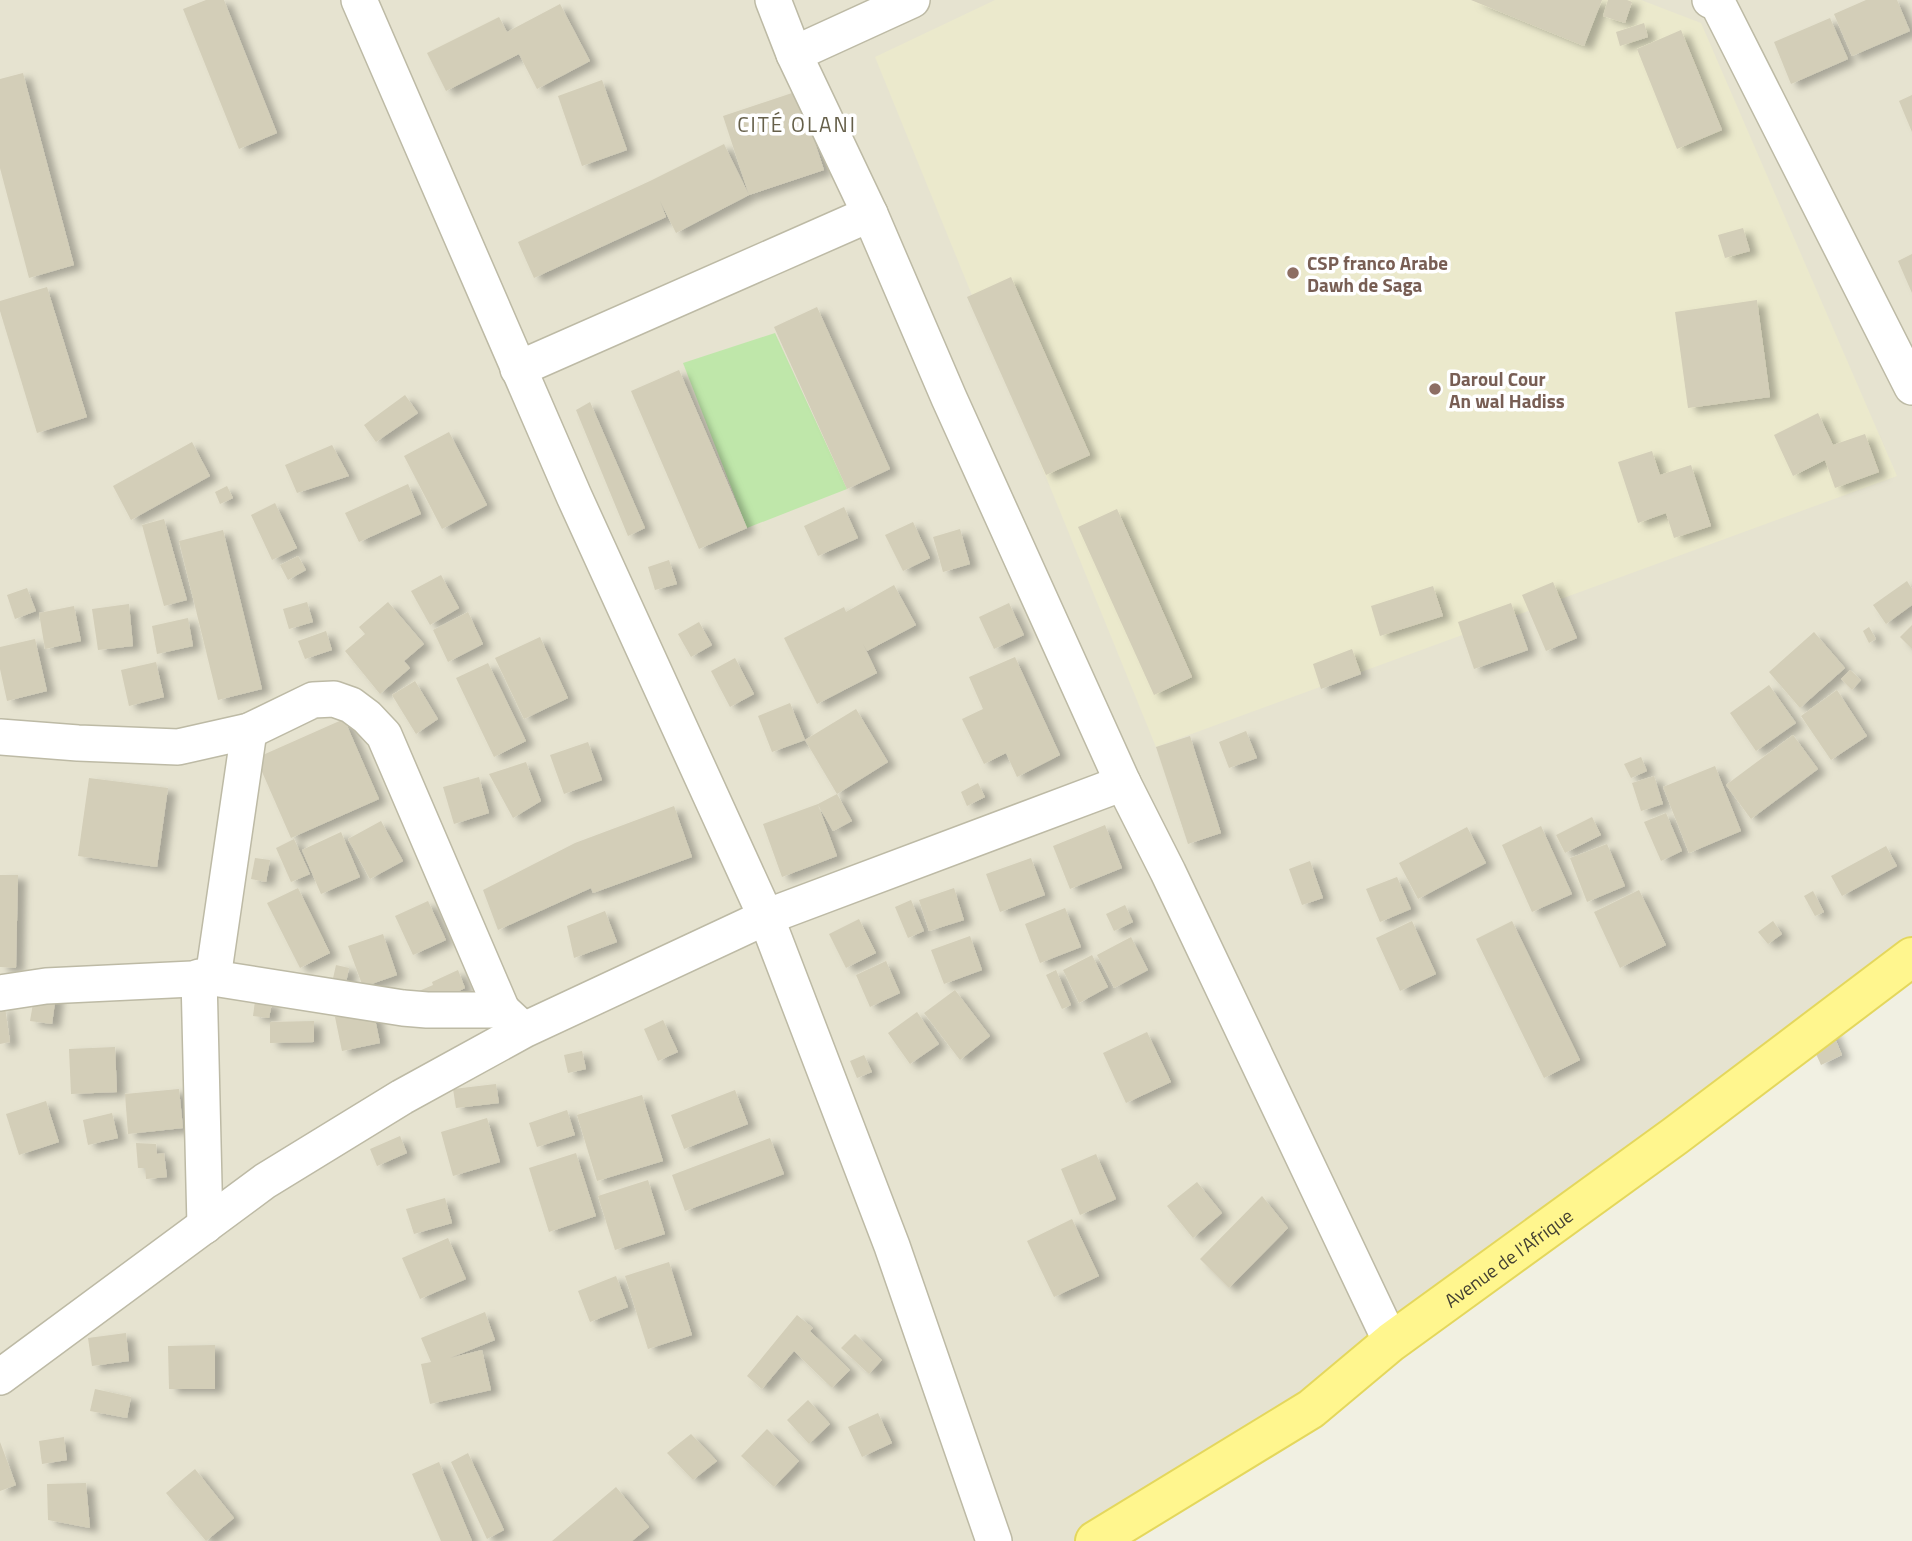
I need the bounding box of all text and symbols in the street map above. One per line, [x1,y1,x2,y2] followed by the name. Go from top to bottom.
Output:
[737,108,857,140] district label: CITÉ OLANI
[1307,248,1448,299] place label: CSP franco Arabe Dawh de Saga
[1285,265,1301,281] marker: CSP franco Arabe Dawh de Saga
[1449,364,1565,415] place label: Daroul Cour An wal Hadiss
[1427,381,1443,397] marker: Daroul Cour An wal Hadiss
[1438,1200,1578,1314] street label: Avenue de l'Afrique

